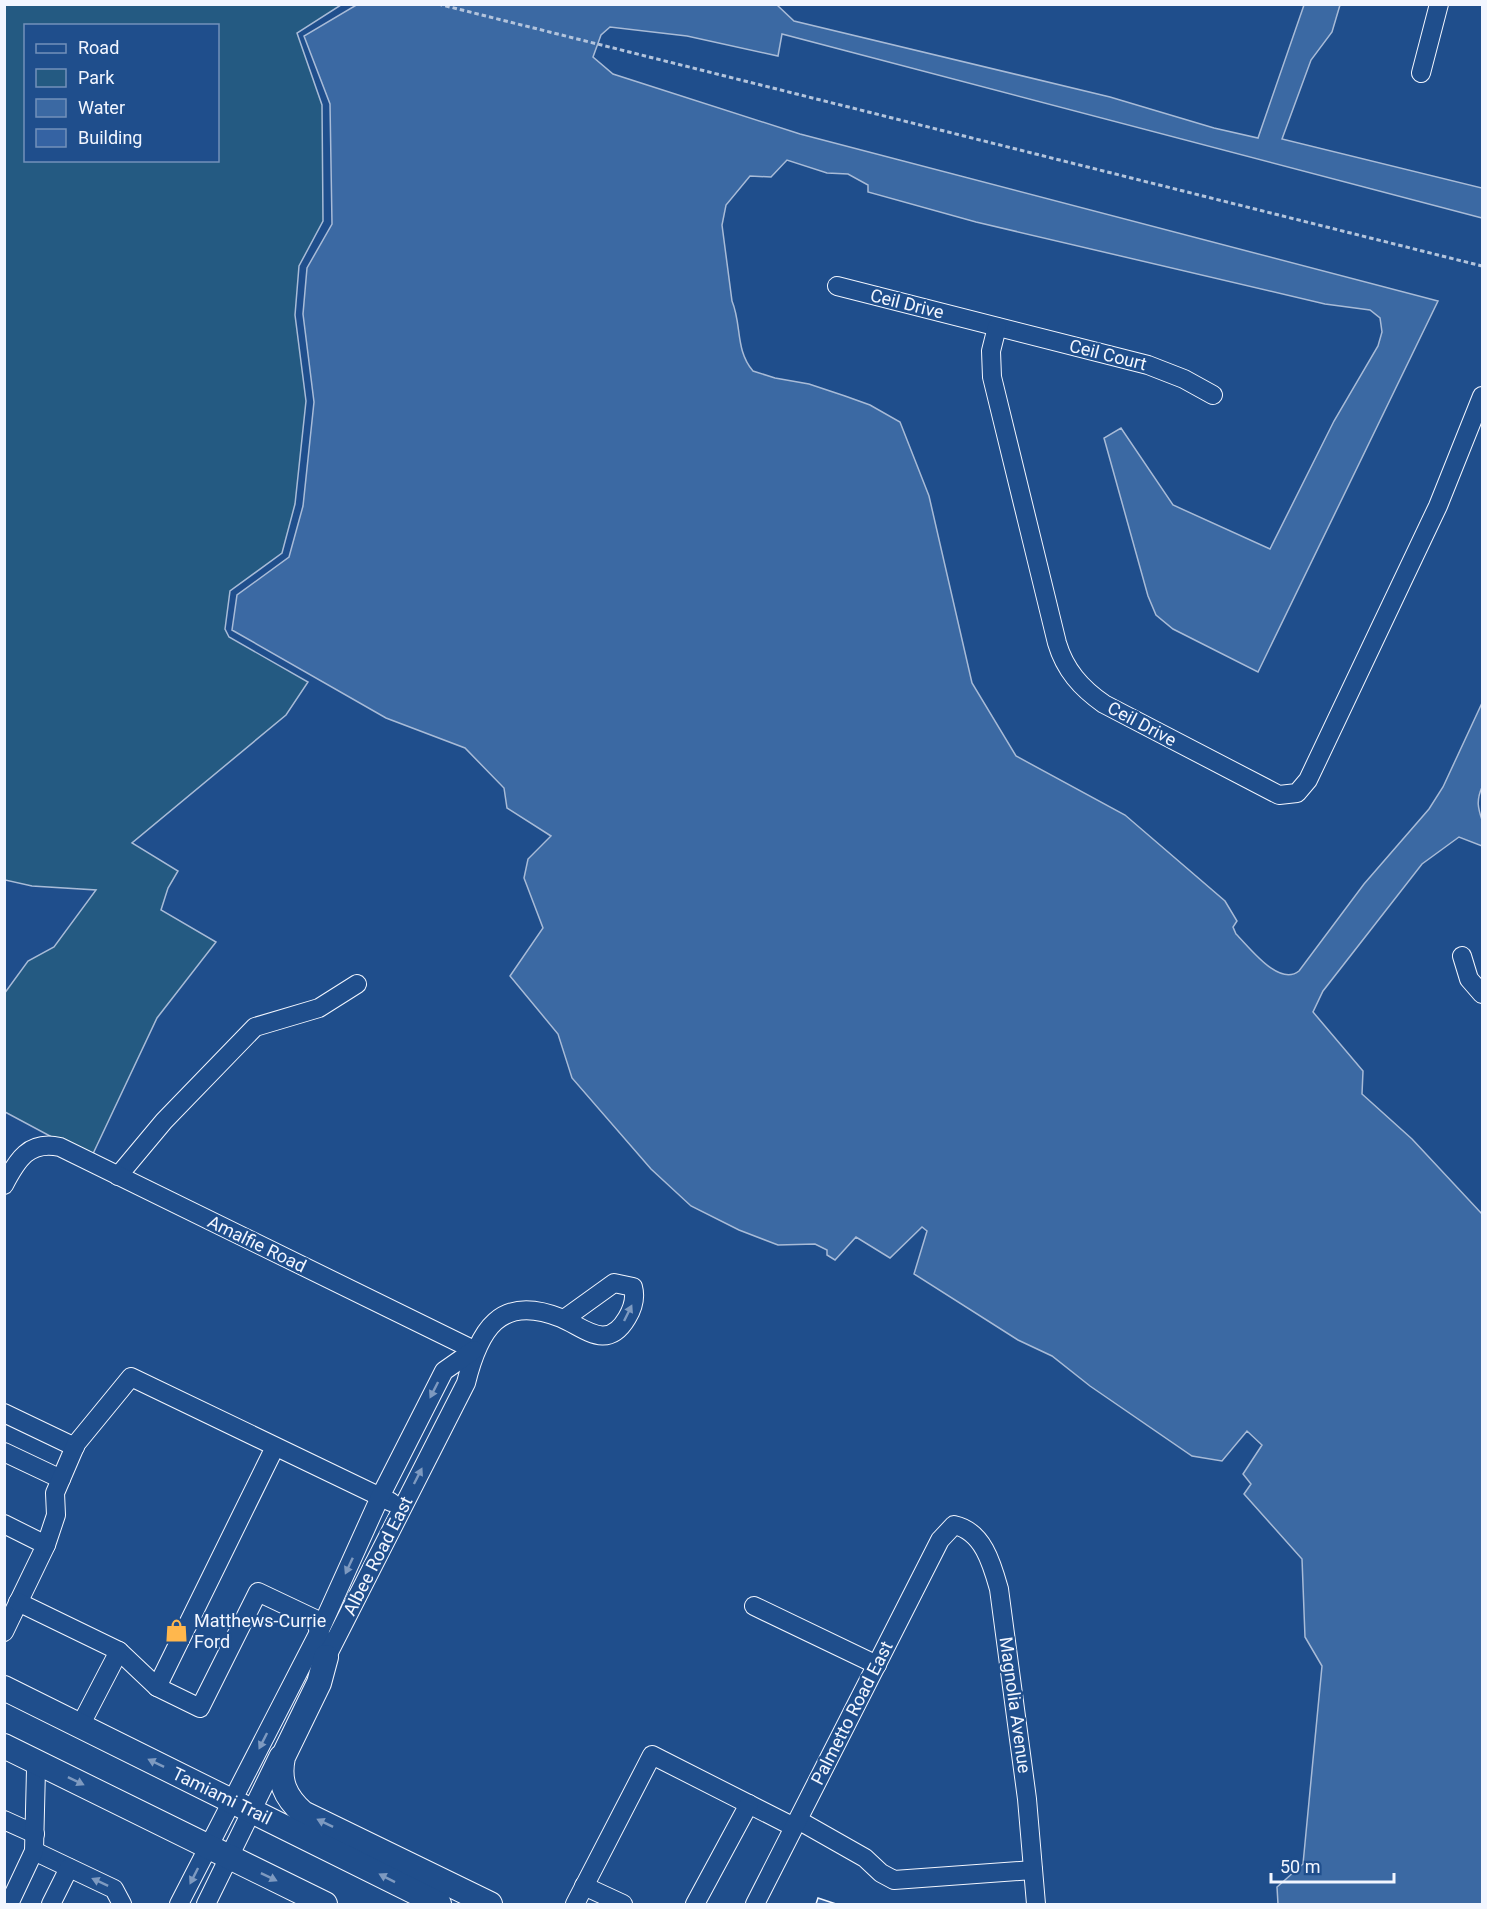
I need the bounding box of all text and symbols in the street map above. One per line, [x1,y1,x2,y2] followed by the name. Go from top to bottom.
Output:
[24,24,219,162] legend
[78,37,119,58] text: Road
[78,67,115,88] text: Park
[78,97,125,118] text: Water
[78,127,142,148] text: Building
[868,284,946,323] street label: Ceil Drive
[1067,335,1149,374] street label: Ceil Court
[1104,697,1180,750] street label: Ceil Drive
[205,1211,310,1276] street label: Amalfie Road
[624,1305,633,1322] one-way arrow
[429,1382,439,1399] one-way arrow
[413,1468,423,1485] one-way arrow
[339,1493,417,1619] street label: Albee Road East
[344,1557,353,1575] one-way arrow
[194,1610,326,1652] place label: Matthews-Currie Ford
[163,1618,189,1644] shop icon: Matthews-Currie Ford
[996,1635,1035,1775] street label: Magnolia Avenue
[806,1637,897,1788] street label: Palmetto Road East
[258,1733,268,1750] one-way arrow
[147,1758,164,1768] one-way arrow
[169,1762,275,1829] street label: Tamiami Trail
[67,1776,84,1786] one-way arrow
[316,1819,333,1828] one-way arrow
[1271,1846,1394,1884] scale bar
[1280,1856,1320,1877] text: 50 m
[189,1867,199,1884] one-way arrow
[261,1872,278,1881] one-way arrow
[378,1874,395,1883] one-way arrow
[91,1878,108,1887] one-way arrow

